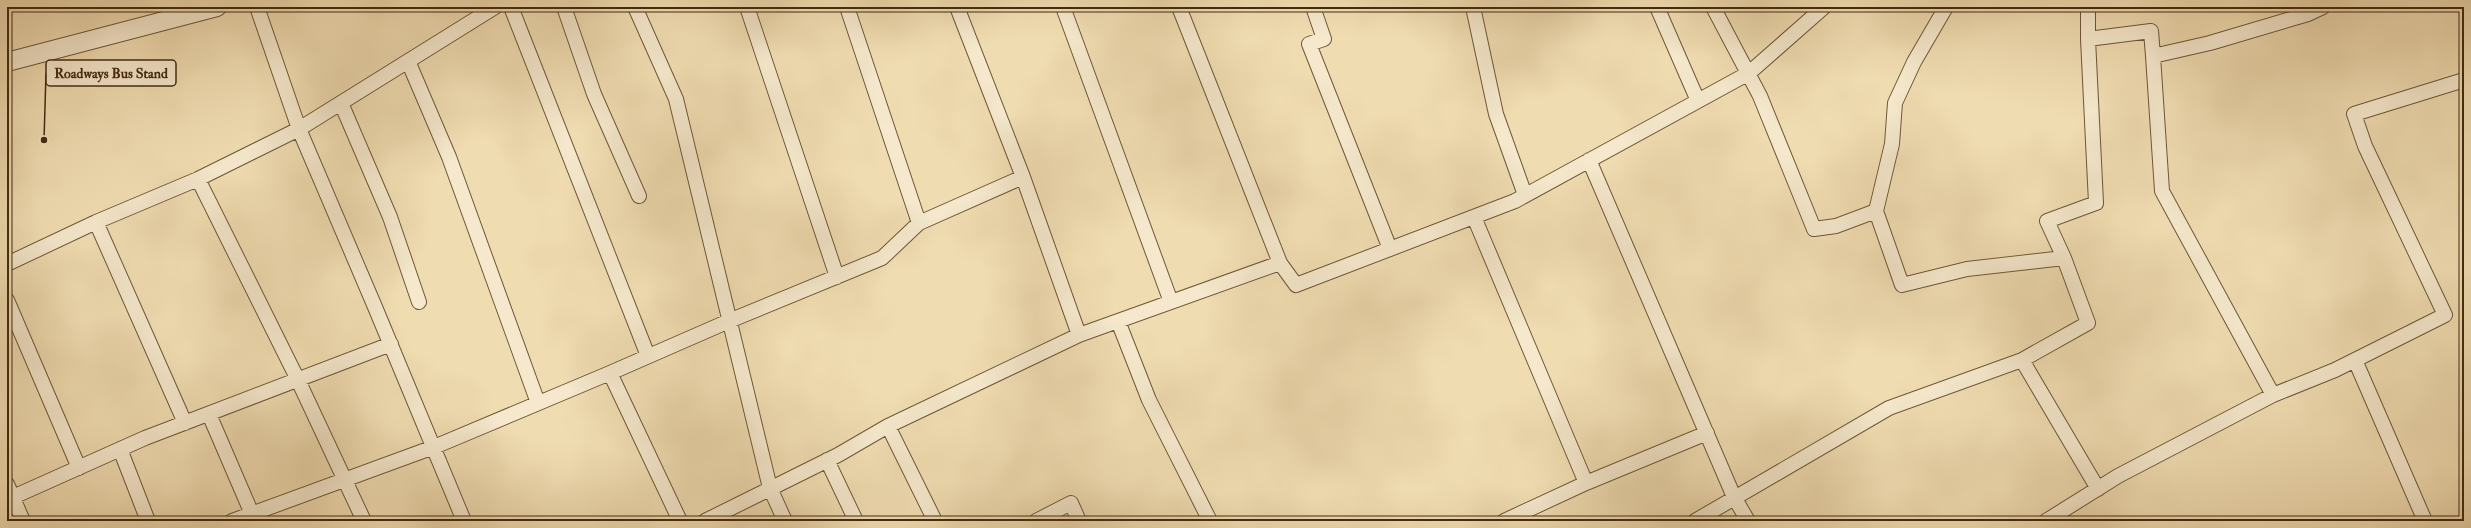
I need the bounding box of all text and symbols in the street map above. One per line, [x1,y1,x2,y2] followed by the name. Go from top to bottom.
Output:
[46,60,176,86] callout: Roadways Bus Stand
[54,65,168,83] text: Roadways Bus Stand

